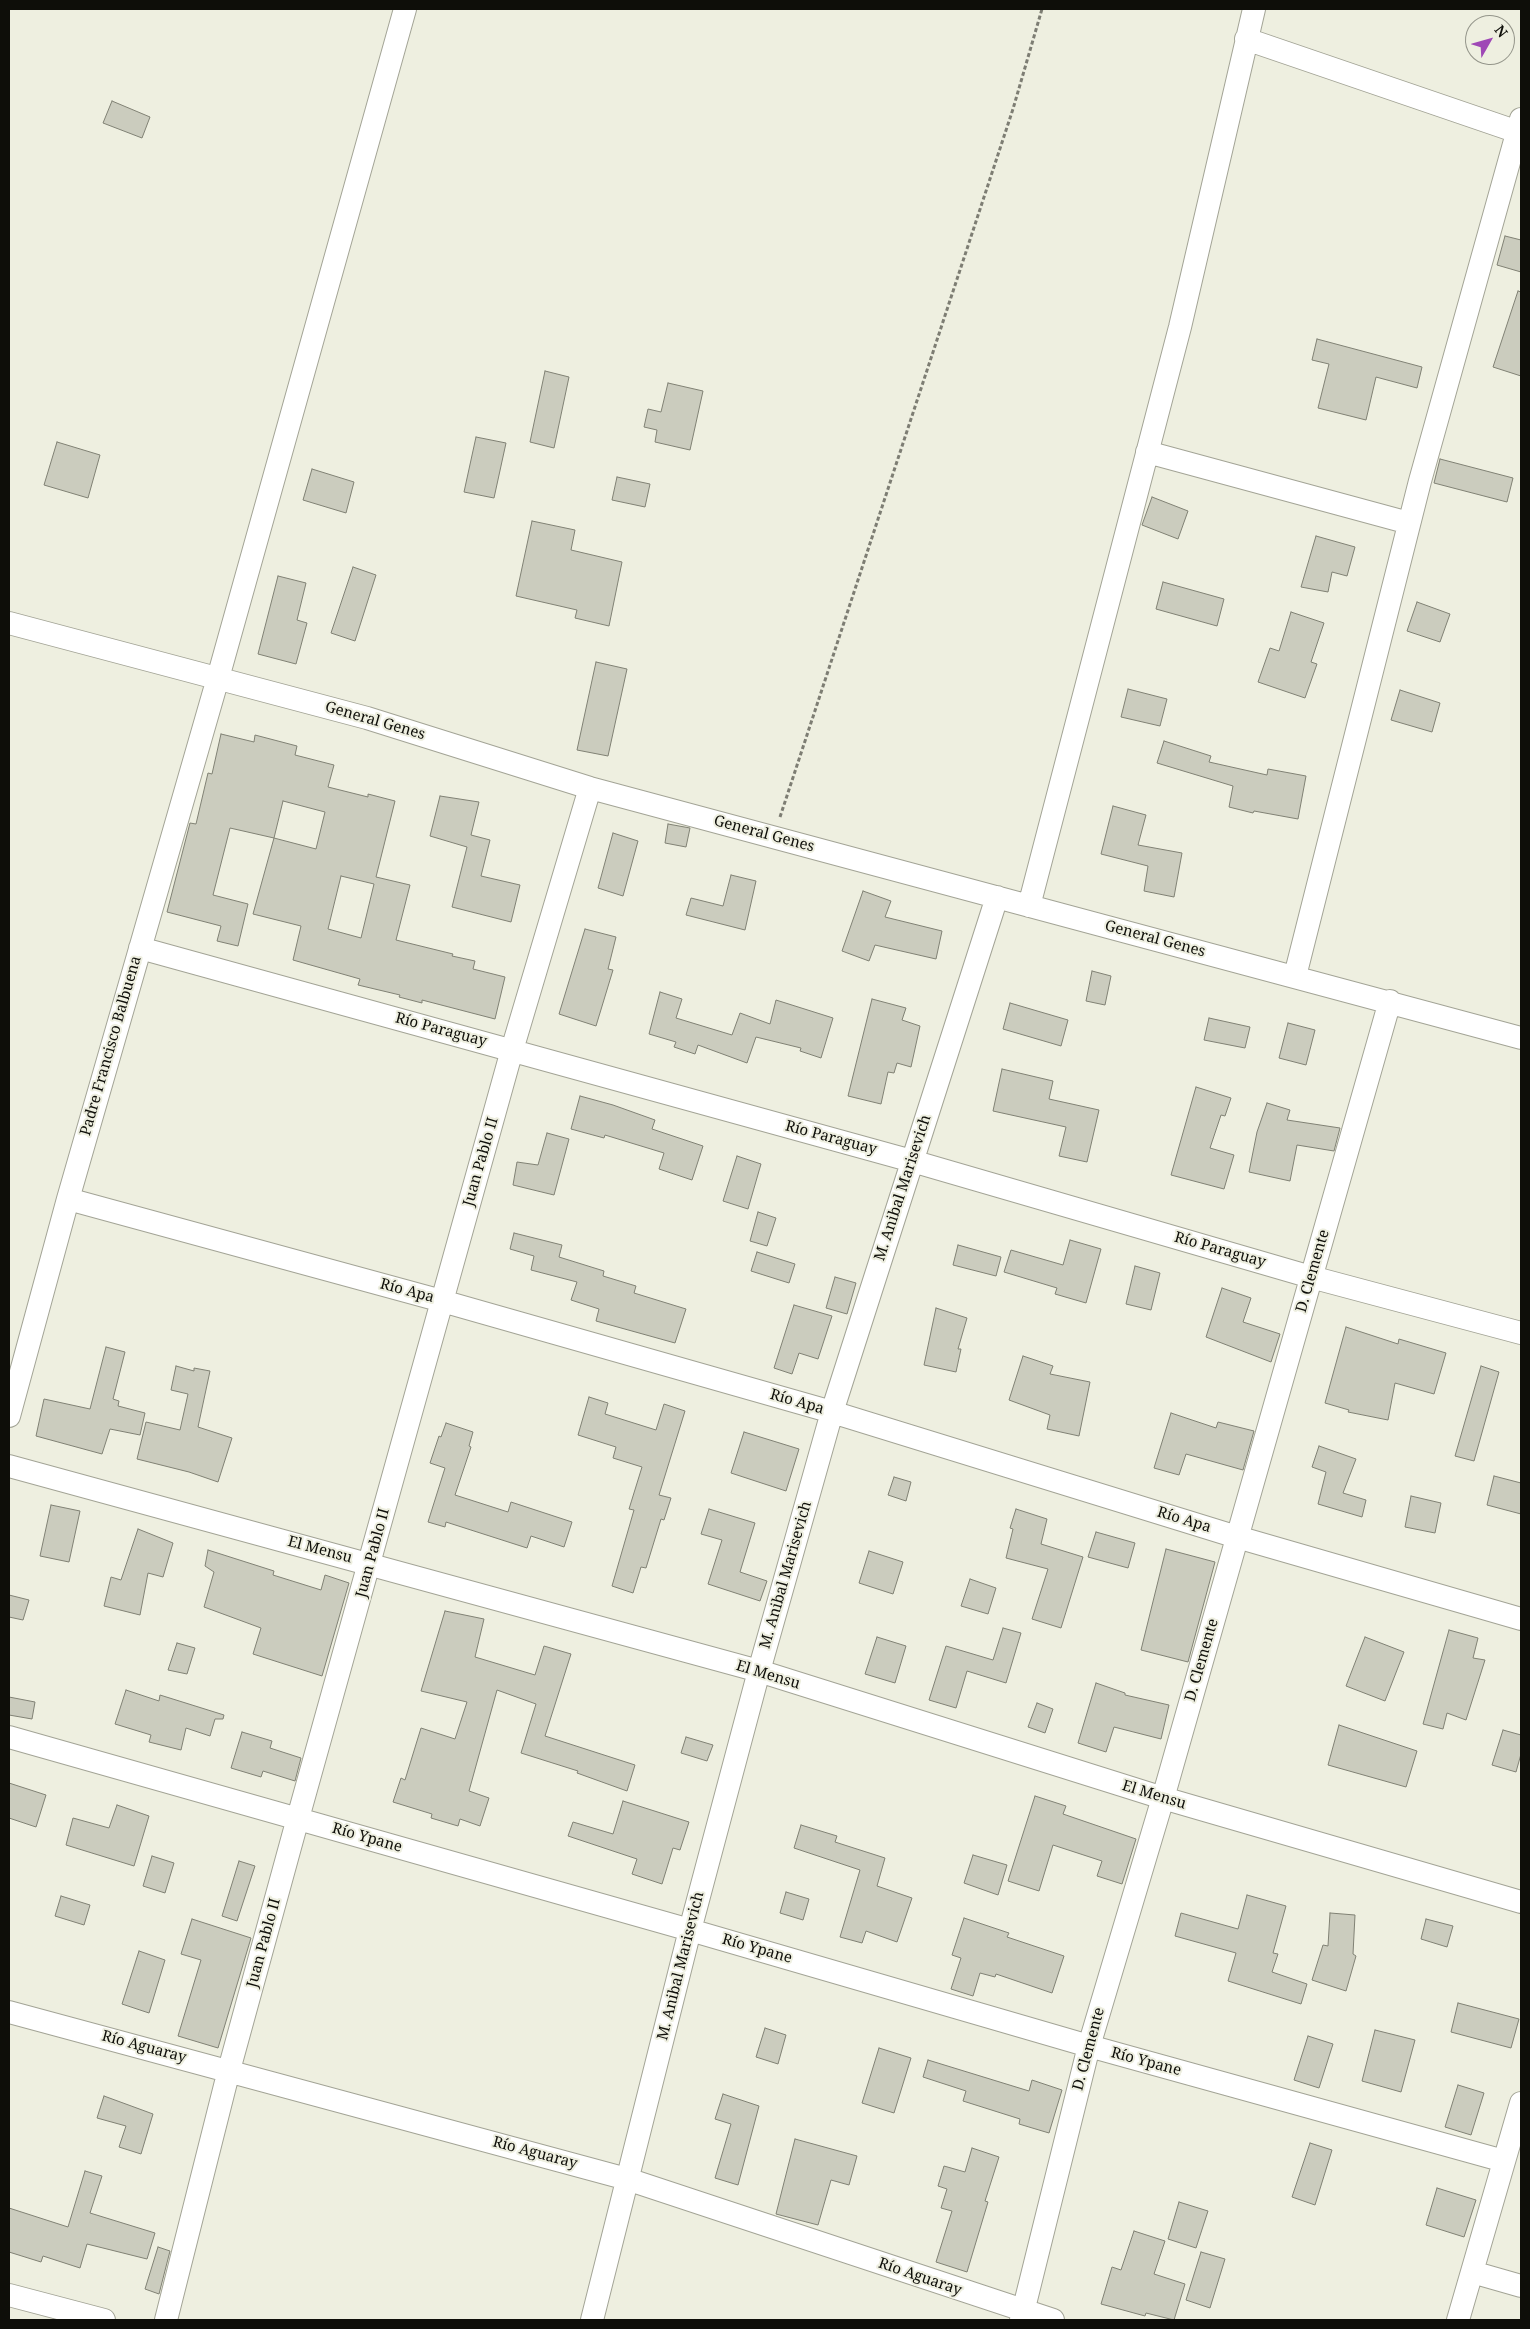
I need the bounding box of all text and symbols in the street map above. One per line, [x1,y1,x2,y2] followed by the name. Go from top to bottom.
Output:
[1465,15,1515,65] north arrow
[1491,21,1512,41] text: N
[323,698,427,744] street label: General Genes
[712,812,816,856] street label: General Genes
[1103,917,1207,961] street label: General Genes
[77,954,145,1138] street label: Padre Francisco Balbuena
[393,1009,489,1051] street label: Río Paraguay
[871,1113,935,1263] street label: M. Anibal Marisevich
[460,1115,502,1209] street label: Juan Pablo II
[783,1117,879,1159] street label: Río Paraguay
[1172,1228,1268,1272] street label: Río Paraguay
[1293,1228,1333,1314] street label: D. Clemente
[378,1275,436,1307] street label: Río Apa
[768,1386,826,1418] street label: Río Apa
[756,1499,816,1651] street label: M. Anibal Marisevich
[1155,1503,1213,1537] street label: Río Apa
[352,1506,394,1600] street label: Juan Pablo II
[286,1533,354,1567] street label: El Mensu
[1182,1617,1222,1703] street label: D. Clemente
[734,1657,802,1693] street label: El Mensu
[1120,1777,1188,1813] street label: El Mensu
[330,1819,404,1857] street label: Río Ypane
[654,1890,708,2042] street label: M. Anibal Marisevich
[243,1896,285,1990] street label: Juan Pablo II
[720,1930,794,1968] street label: Río Ypane
[1069,2005,1109,2093] street label: D. Clemente
[100,2027,188,2067] street label: Río Aguaray
[1109,2044,1183,2080] street label: Río Ypane
[491,2133,579,2173] street label: Río Aguaray
[876,2254,964,2300] street label: Río Aguaray

